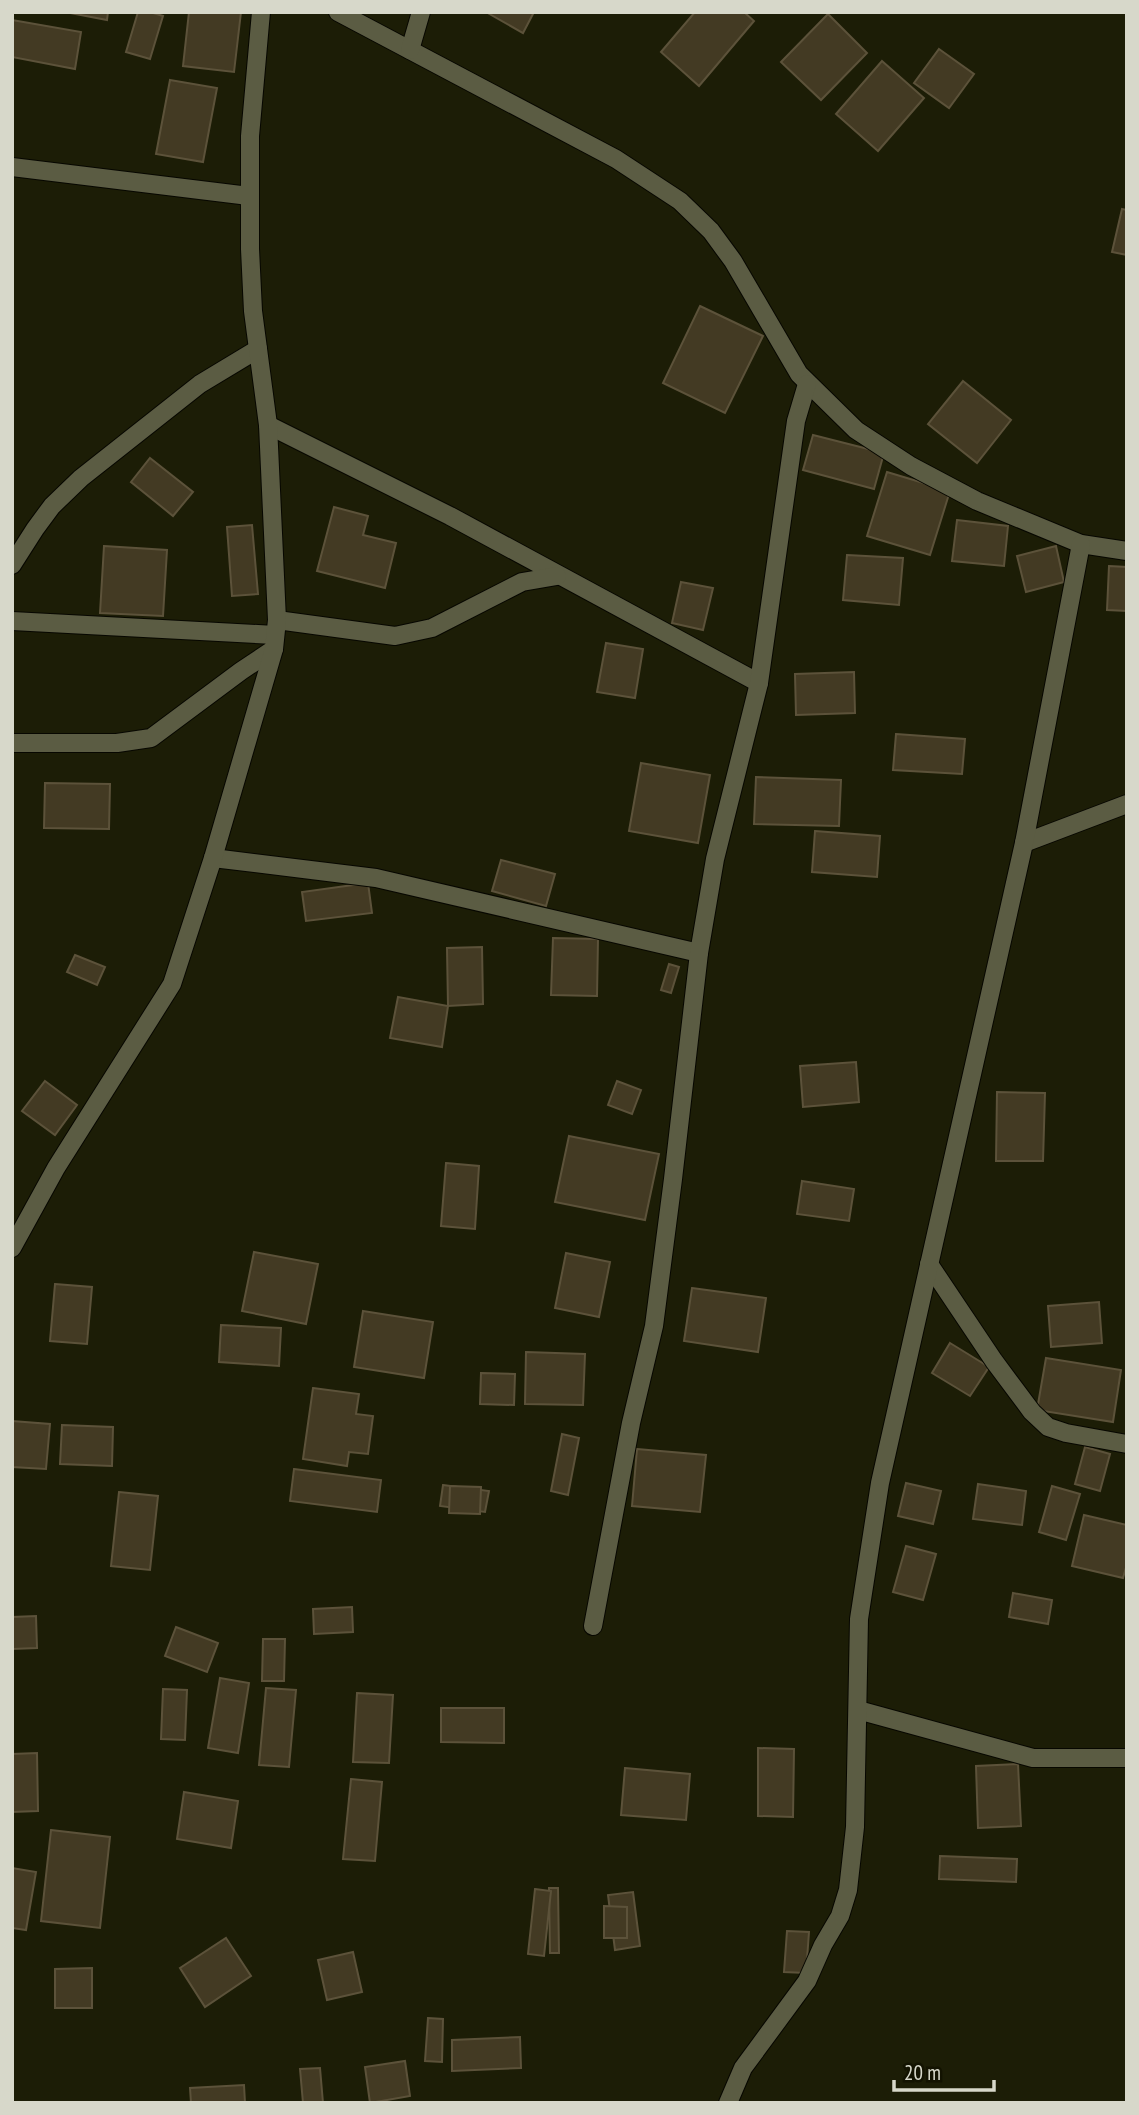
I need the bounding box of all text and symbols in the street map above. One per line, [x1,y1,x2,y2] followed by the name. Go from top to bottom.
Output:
[894,2048,994,2092] scale bar
[904,2059,941,2086] text: 20 m

